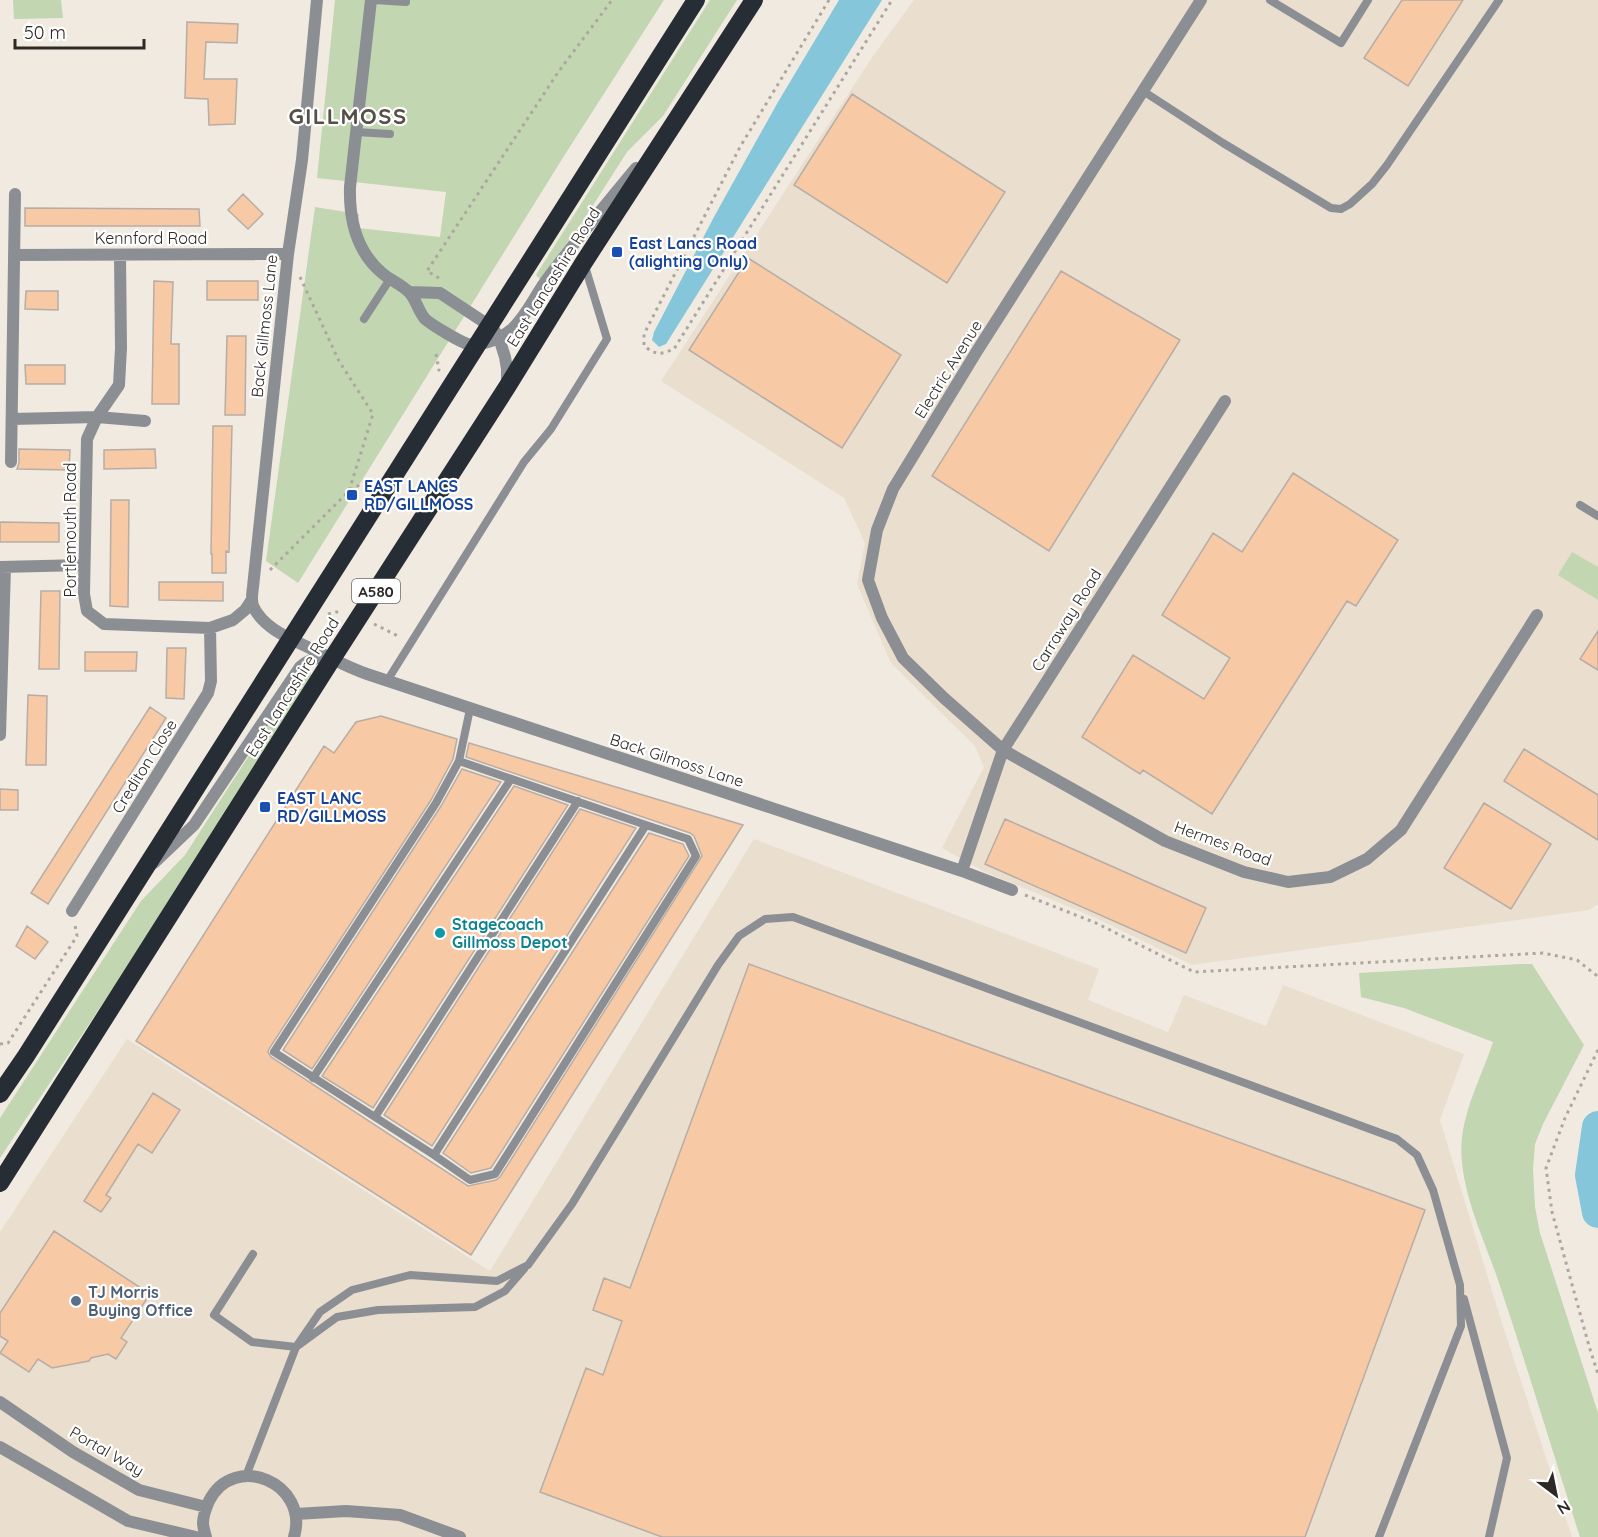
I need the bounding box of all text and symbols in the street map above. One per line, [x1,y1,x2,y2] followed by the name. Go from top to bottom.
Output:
[15,12,144,50] scale bar
[24,21,66,44] text: 50 m
[288,102,408,130] district label: GILLMOSS
[502,204,604,350] street label: East Lancashire Road
[95,228,207,248] street label: Kennford Road
[629,233,757,271] place label: East Lancs Road (alighting Only)
[610,245,624,259] marker: East Lancs Road (alighting Only)
[247,254,281,398] street label: Back Gillmoss Lane
[910,316,986,422] street label: Electric Avenue
[60,462,80,598] street label: Portlemouth Road
[364,476,473,514] place label: EAST LANCS RD/GILLMOSS
[345,488,359,502] marker: EAST LANCS RD/GILLMOSS
[1027,565,1105,675] street label: Carraway Road
[352,579,400,603] road number: A580
[241,614,343,760] street label: East Lancashire Road
[107,715,181,817] street label: Crediton Close
[607,729,747,791] street label: Back Gilmoss Lane
[277,788,386,826] place label: EAST LANC RD/GILLMOSS
[258,800,272,814] marker: EAST LANC RD/GILLMOSS
[1172,816,1274,870] street label: Hermes Road
[452,914,568,952] place label: Stagecoach Gillmoss Depot
[433,926,447,940] marker: Stagecoach Gillmoss Depot
[88,1282,193,1320] place label: TJ Morris Buying Office
[69,1294,83,1308] marker: TJ Morris Buying Office
[66,1422,148,1480] street label: Portal Way
[1526,1465,1586,1525] north arrow
[1554,1496,1574,1519] text: N

